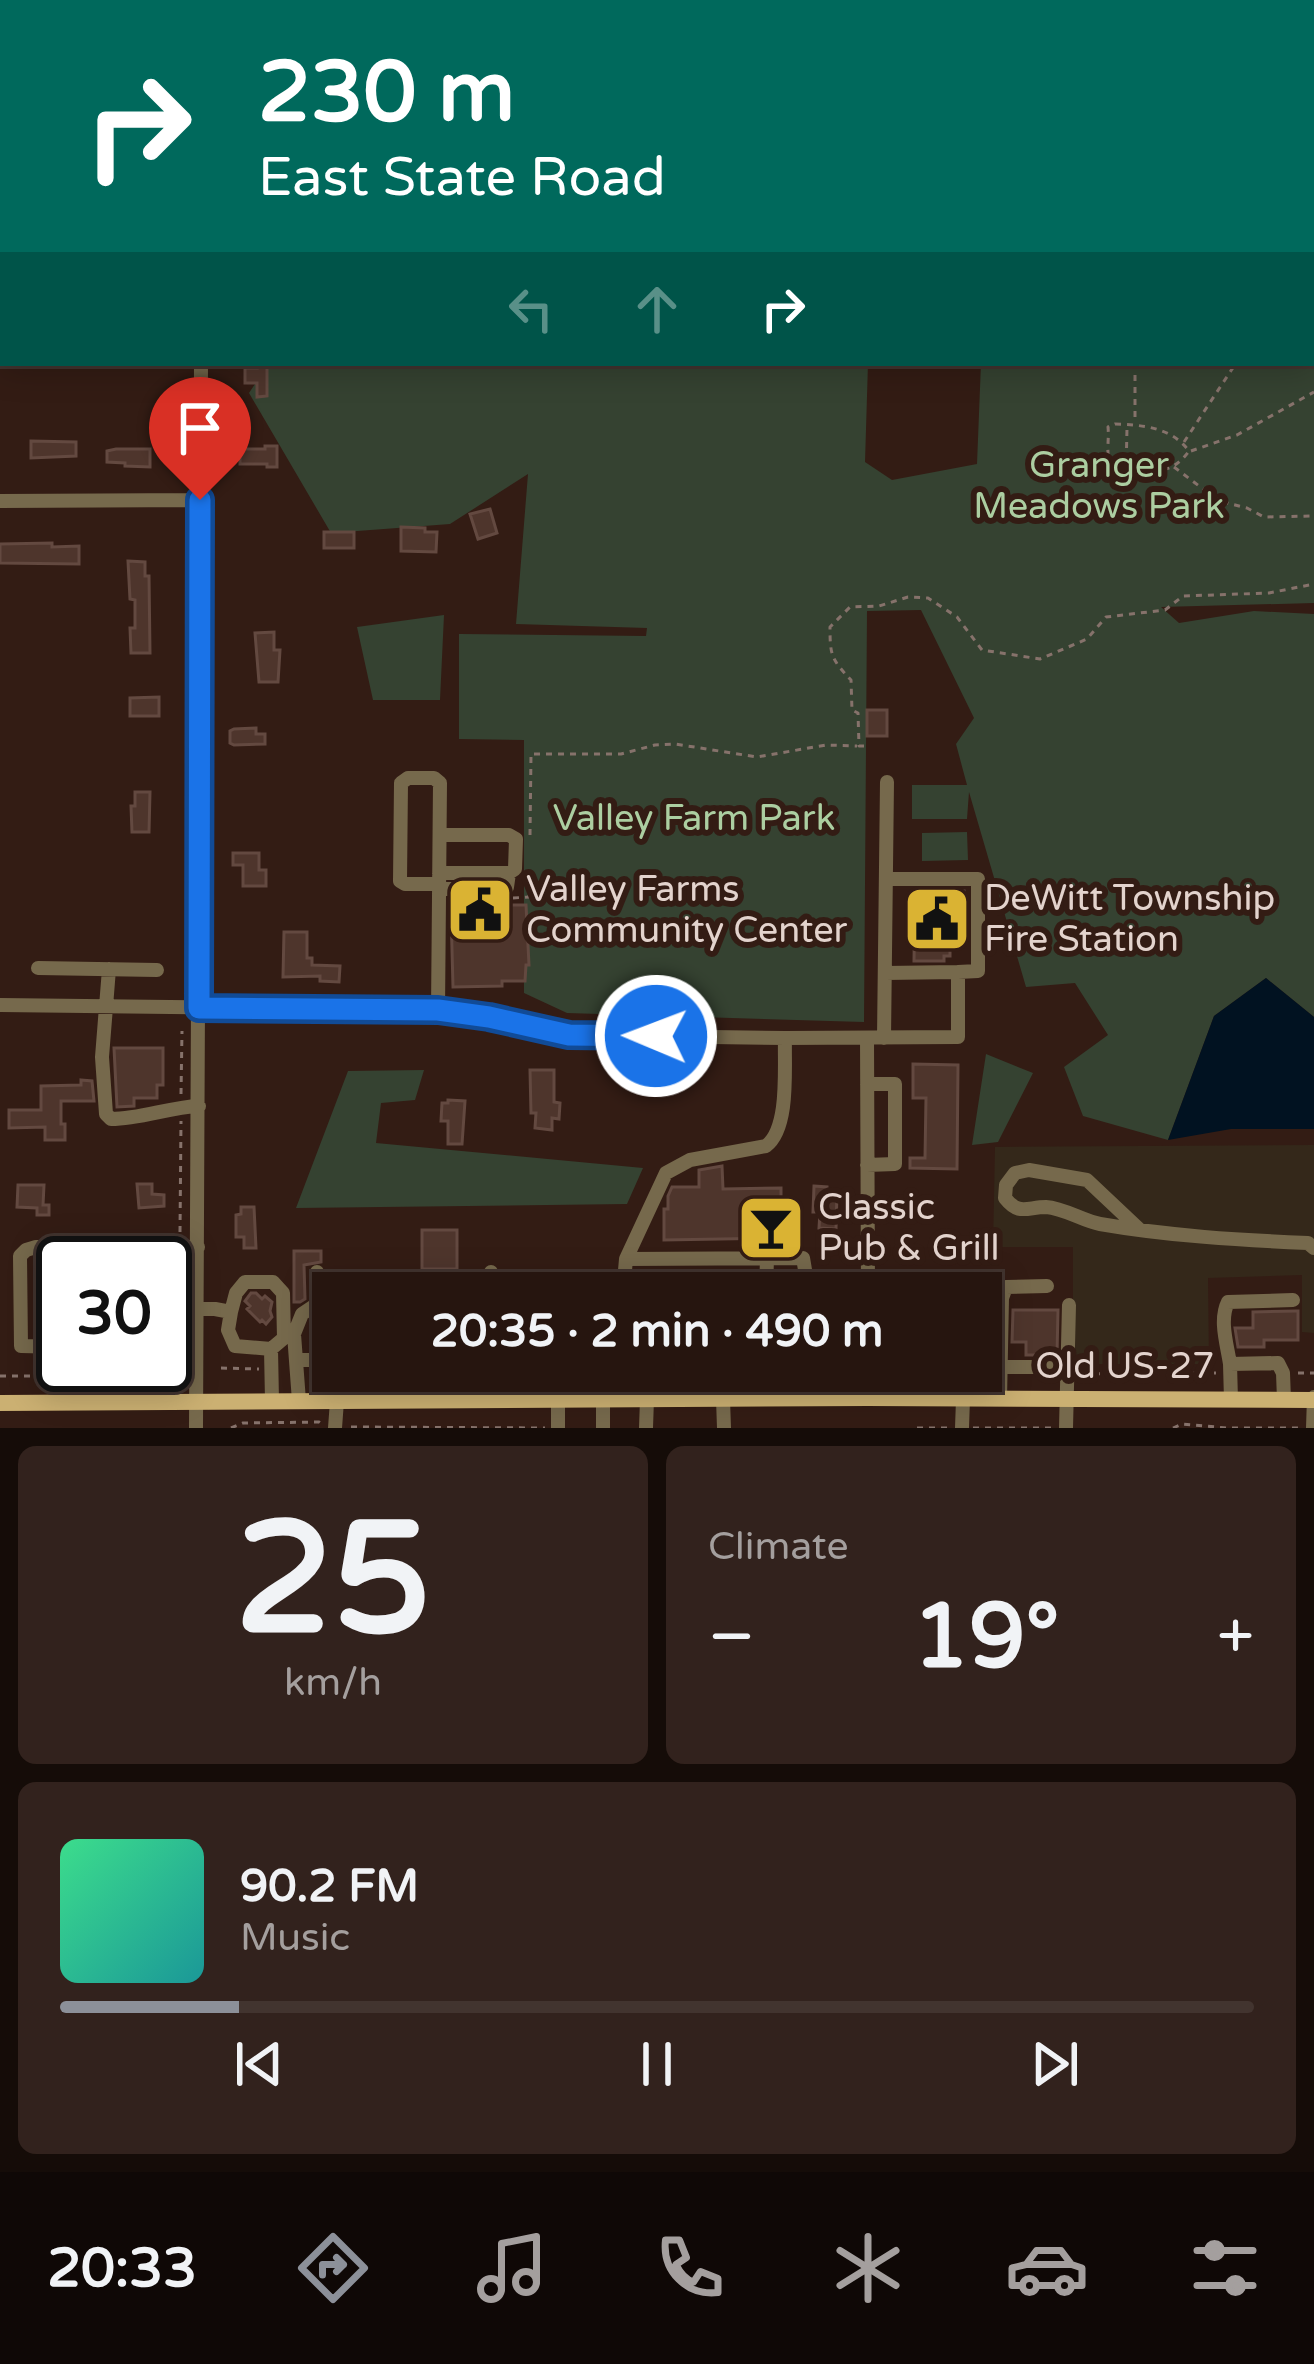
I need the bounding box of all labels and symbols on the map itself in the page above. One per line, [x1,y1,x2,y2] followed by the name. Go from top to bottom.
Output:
[149,377,251,500] pin
[973,444,1225,528] park label: Granger Meadows Park
[553,797,835,840] park label: Valley Farm Park
[526,868,848,952] place label: Valley Farms Community Center
[445,875,515,945] public building icon: Valley Farms Community Center
[984,877,1275,961] place label: DeWitt Township Fire Station
[902,884,972,954] public building icon: DeWitt Township Fire Station
[593,973,719,1099] position arrow
[818,1186,1000,1270] place label: Classic Pub & Grill
[736,1193,806,1263] bar icon: Classic Pub & Grill
[36,1236,192,1392] speed limit sign: 30
[1035,1345,1215,1388] street label: Old US-27

